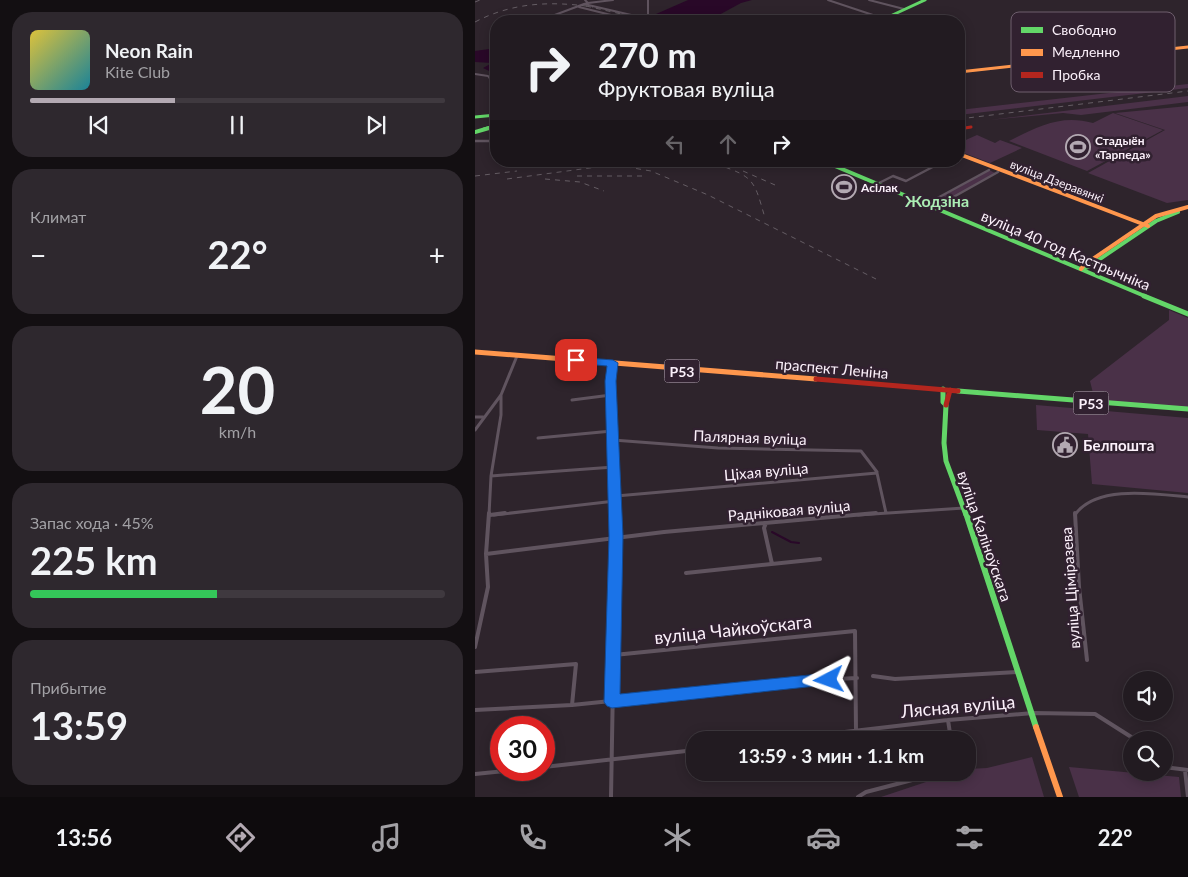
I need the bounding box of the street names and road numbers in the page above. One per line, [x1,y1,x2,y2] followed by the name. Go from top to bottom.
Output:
[1008,156,1106,206] street label: вуліца Дзеравянкі
[979,206,1153,294] street label: вуліца 40 год Кастрычніка
[775,354,889,382] street label: праспект Леніна
[665,360,699,382] road number: Р53
[1073,392,1109,414] road number: Р53
[693,426,807,448] street label: Палярная вуліца
[723,458,809,484] street label: Ціхая вуліца
[954,468,1016,604] street label: вуліца Каліноўскага
[727,496,851,524] street label: Радніковая вуліца
[1057,527,1083,649] street label: вуліца Ціміразева
[653,610,813,648] street label: вуліца Чайкоўскага
[899,690,1016,722] street label: Лясная вуліца

